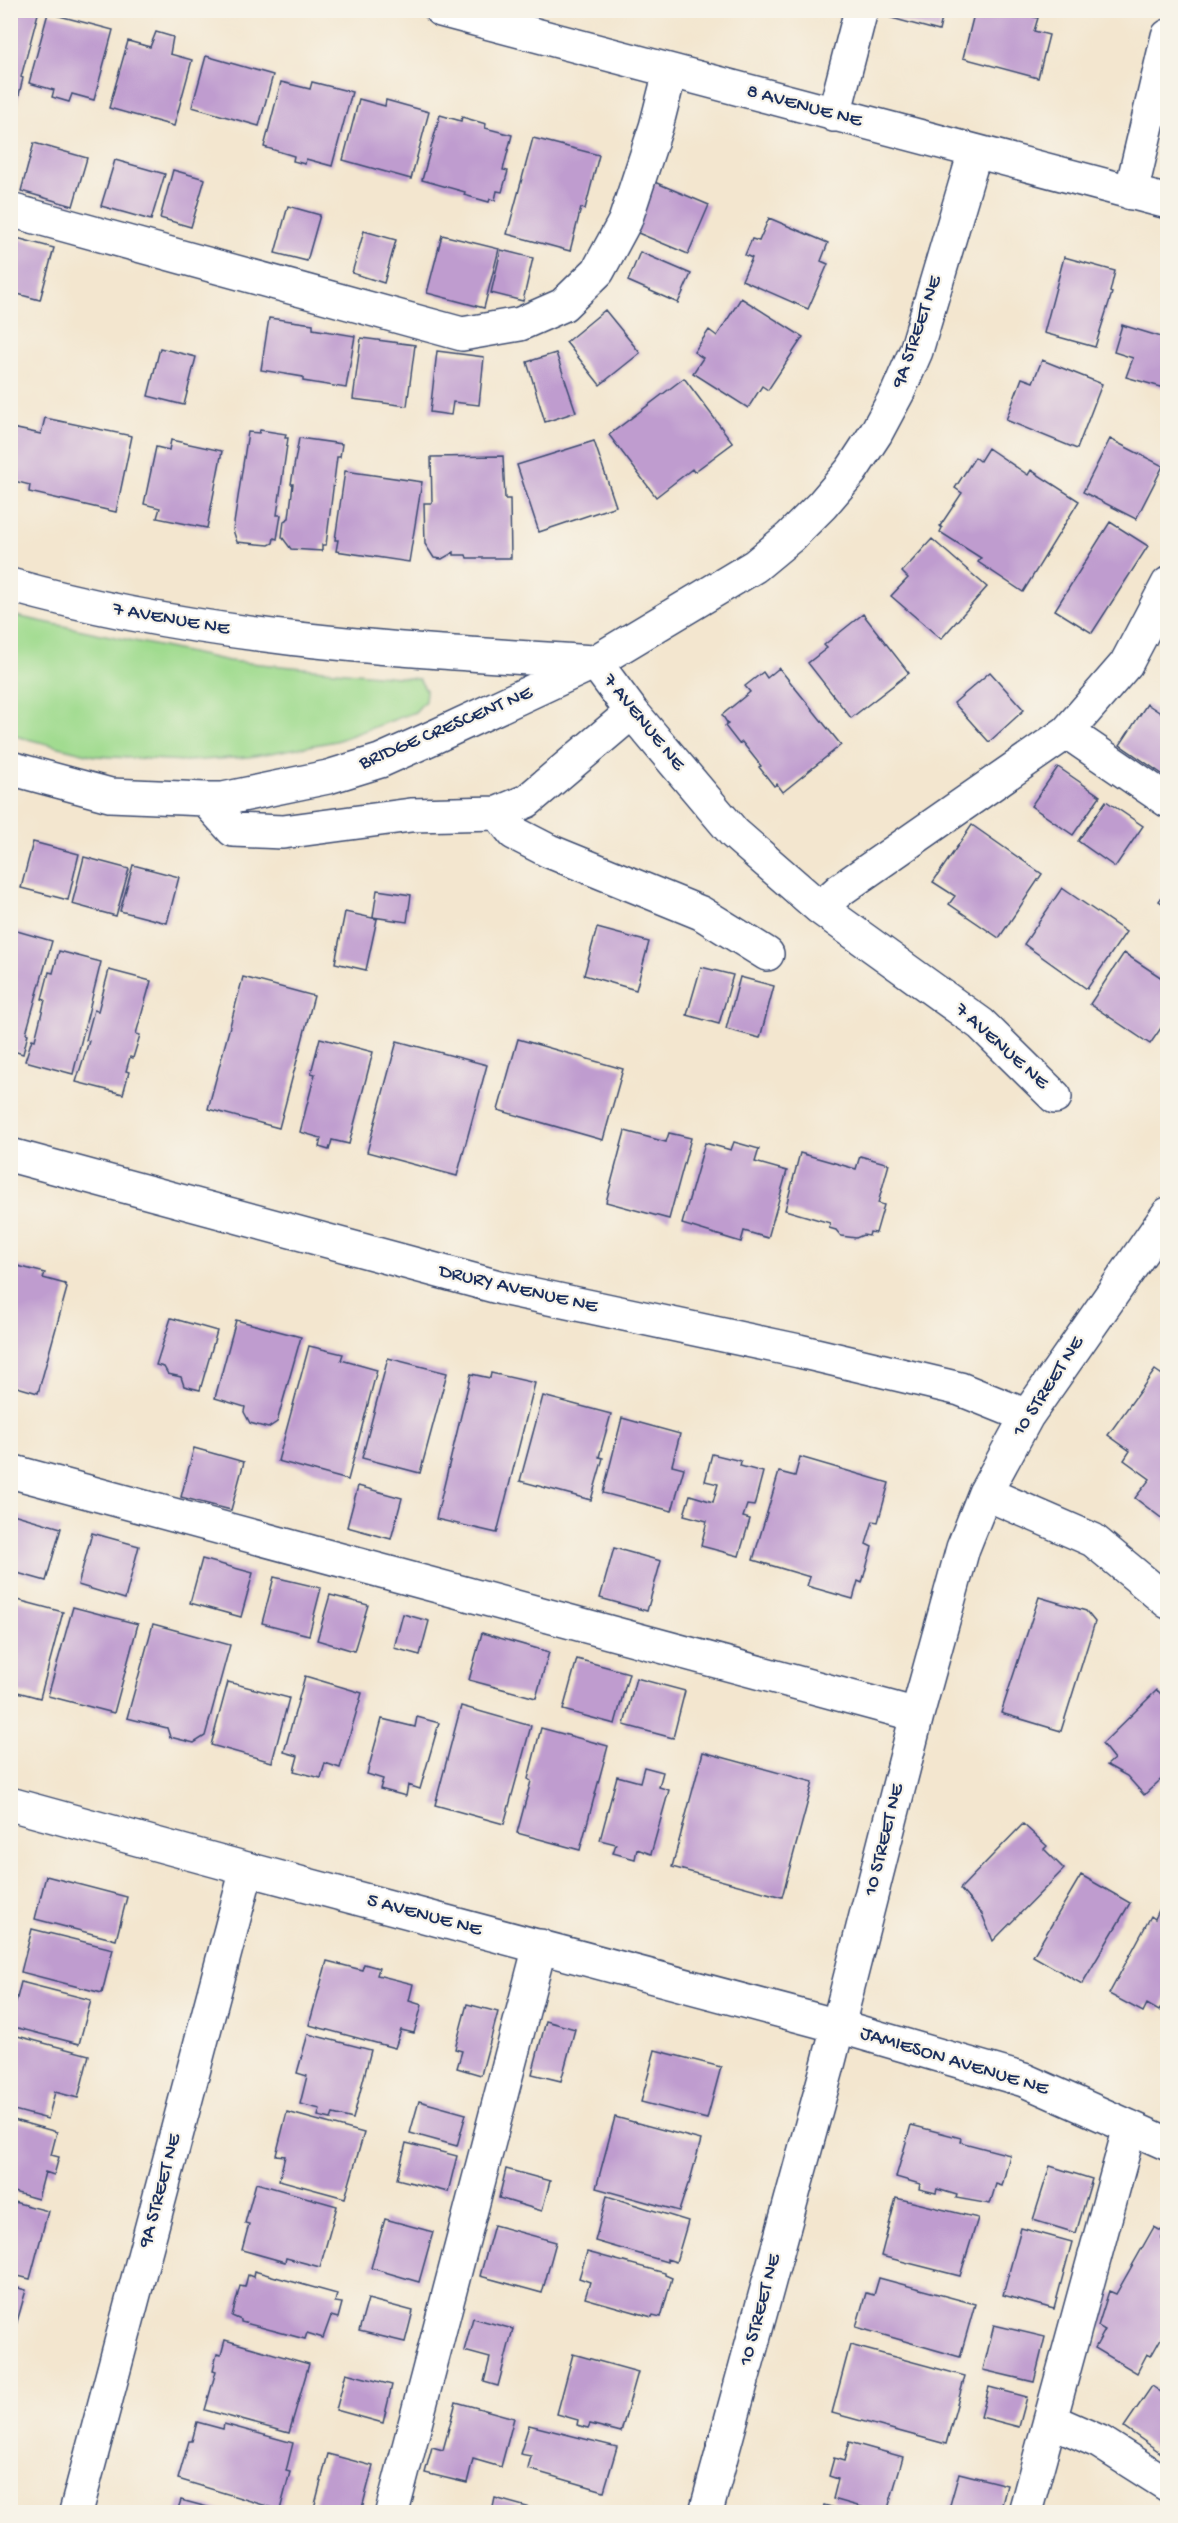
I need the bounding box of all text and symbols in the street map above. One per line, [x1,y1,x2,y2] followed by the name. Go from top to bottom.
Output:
[744,81,866,134] street label: 8 AVENUE NE
[888,272,948,392] street label: 9A STREET NE
[110,598,233,642] street label: 7 AVENUE NE
[596,669,690,777] street label: 7 AVENUE NE
[355,682,537,776] street label: BRIDGE CRESCENT NE
[949,998,1054,1096] street label: 7 AVENUE NE
[434,1260,601,1320] street label: DRURY AVENUE NE
[1008,1331,1091,1442] street label: 10 STREET NE
[860,1780,910,1899] street label: 10 STREET NE
[364,1890,485,1943] street label: 5 AVENUE NE
[857,2022,1052,2102] street label: JAMIESON AVENUE NE
[135,2130,188,2251] street label: 9A STREET NE
[735,2250,787,2369] street label: 10 STREET NE

